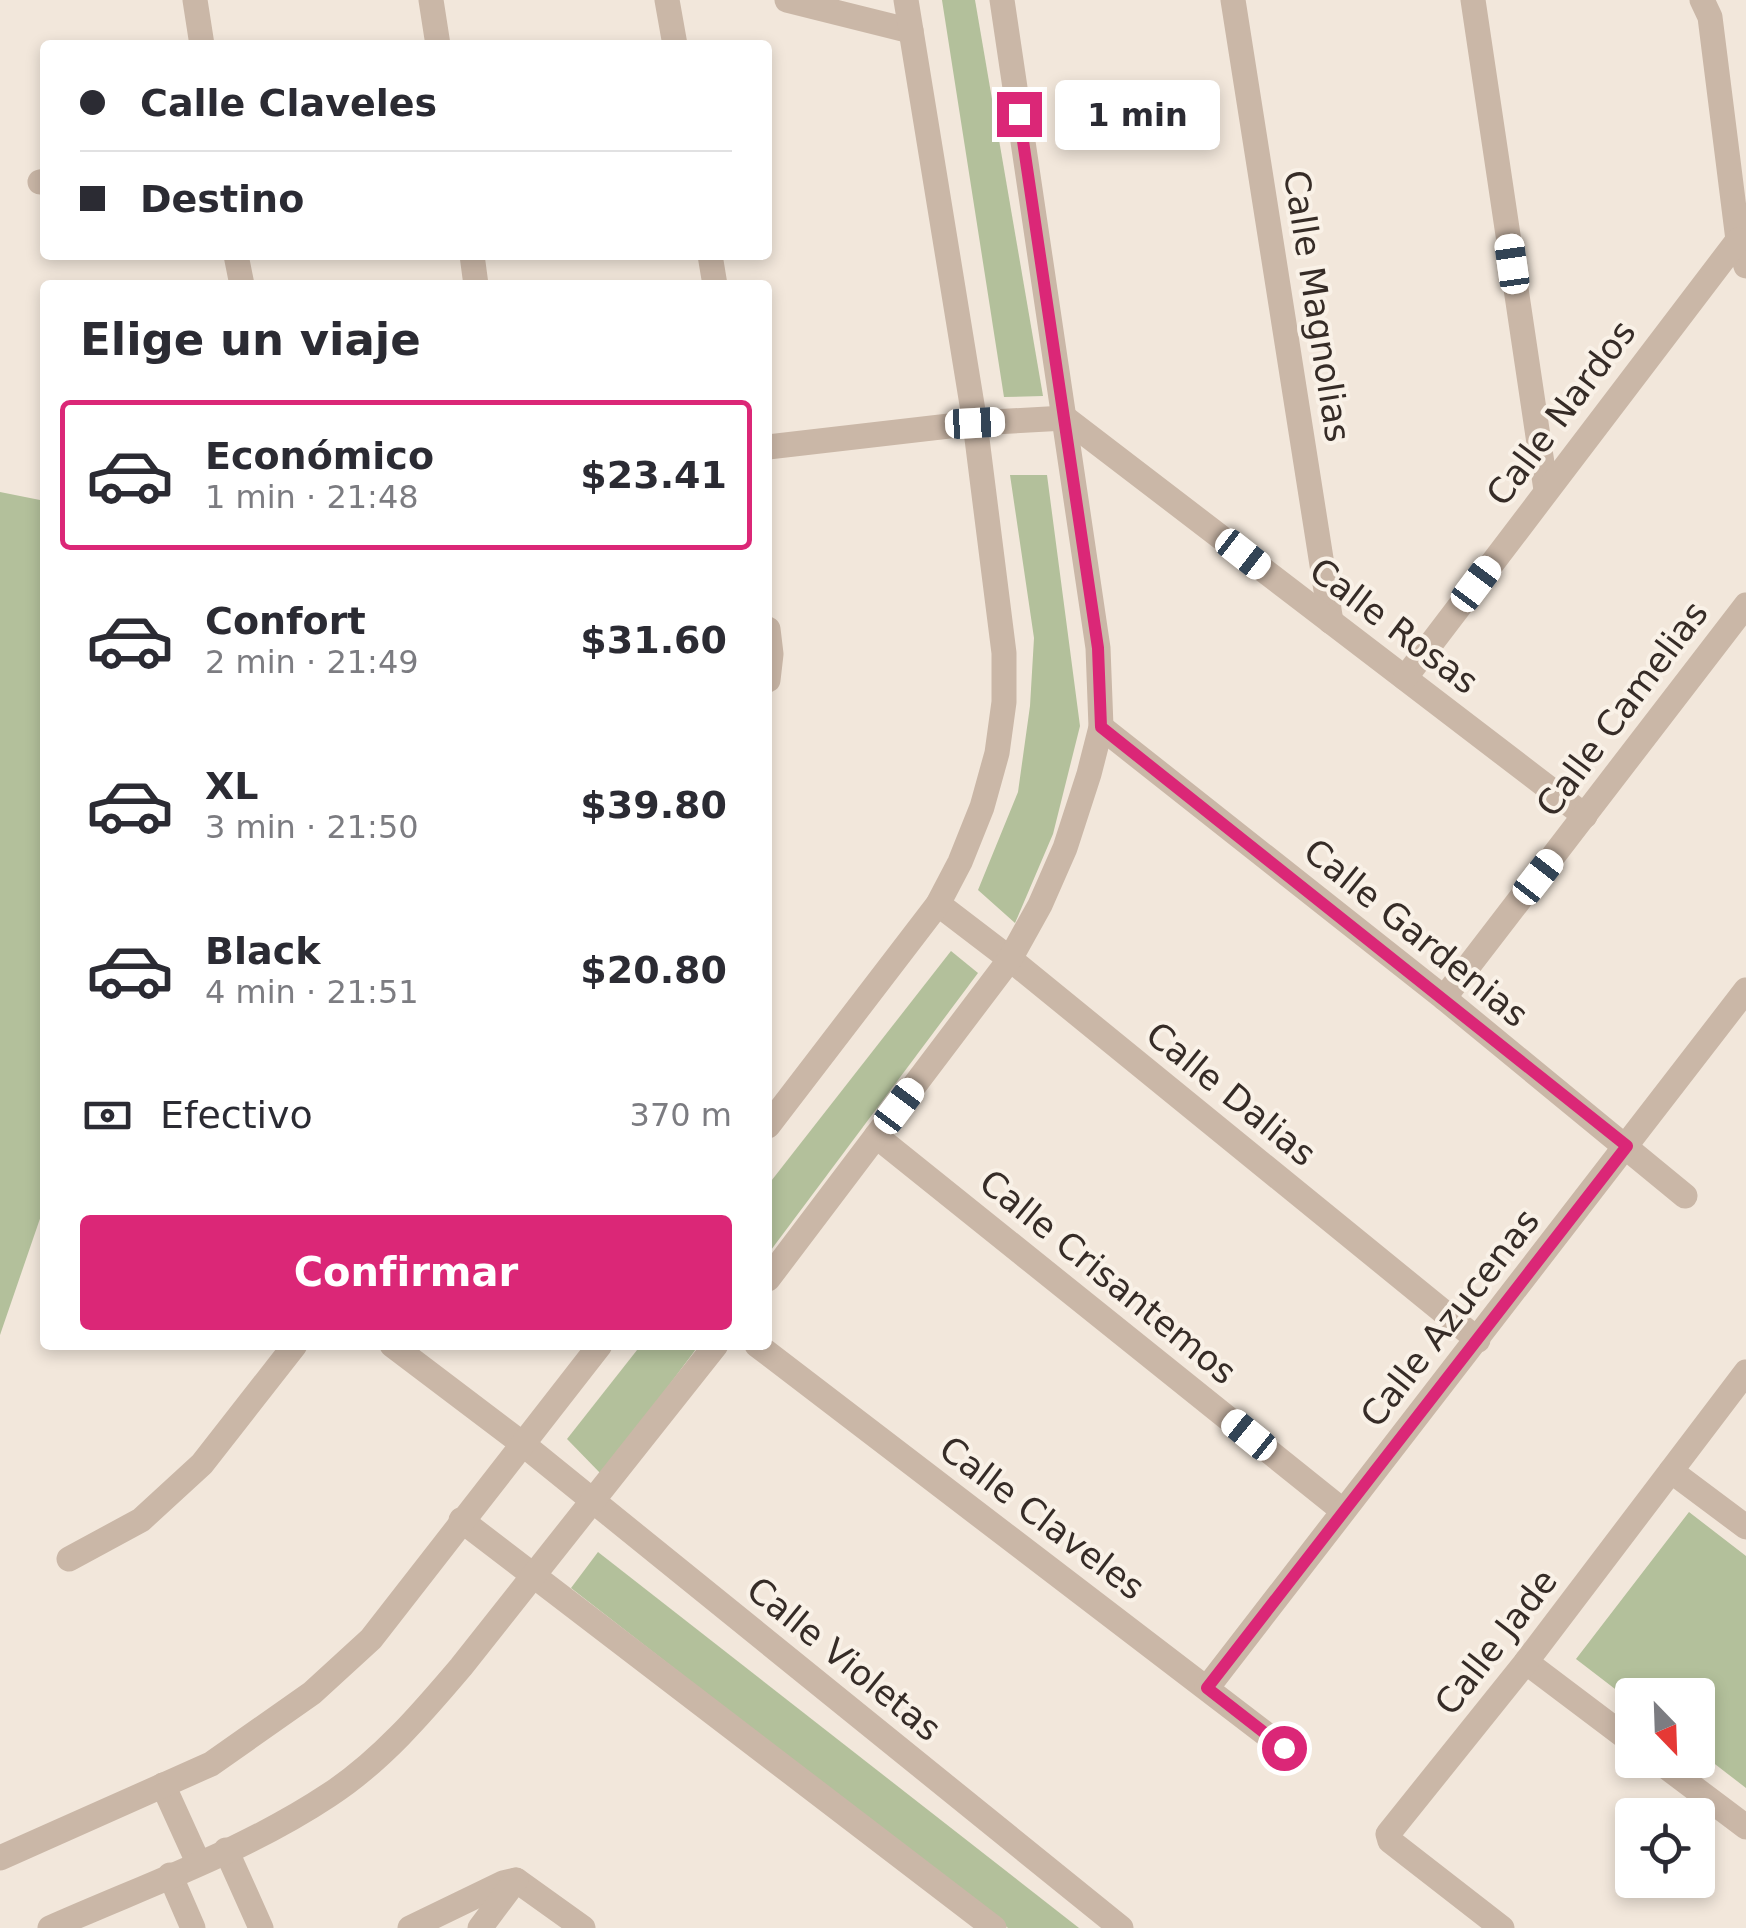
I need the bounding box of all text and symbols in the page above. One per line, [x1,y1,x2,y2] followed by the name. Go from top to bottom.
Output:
[1054,79,1219,149] callout: 1 min
[140,81,437,125] text: Calle Claveles
[997,92,1042,137] route end
[1087,96,1188,134] text: 1 min
[1276,167,1358,445] street label: Calle Magnolias
[140,177,304,221] text: Destino
[1493,232,1531,296] car
[80,313,421,366] text: Elige un viaje
[1478,313,1644,513] street label: Calle Nardos
[944,406,1006,440] car
[85,430,175,520] icon: car
[205,434,434,478] text: Económico
[580,453,727,497] text: $23.41
[205,478,419,516] text: 1 min · 21:48
[1210,524,1276,584] car
[1302,550,1486,702] street label: Calle Rosas
[1446,551,1506,617] car
[1528,594,1716,824] street label: Calle Camelias
[85,595,175,685] icon: car
[205,599,366,643] text: Confort
[580,618,727,662] text: $31.60
[205,643,419,681] text: 2 min · 21:49
[85,760,175,850] icon: car
[205,764,259,808] text: XL
[580,783,727,827] text: $39.80
[205,808,419,846] text: 3 min · 21:50
[1296,831,1536,1035] street label: Calle Gardenias
[1508,844,1568,910] car
[85,925,175,1015] icon: car
[205,929,320,973] text: Black
[580,948,727,992] text: $20.80
[205,973,419,1011] text: 4 min · 21:51
[1139,1014,1323,1174] street label: Calle Dalias
[869,1073,929,1139] car
[80,1088,135,1143] icon: cash
[160,1093,313,1137] text: Efectivo
[630,1096,732,1134] text: 370 m
[972,1162,1244,1392] street label: Calle Crisantemos
[1353,1201,1547,1435] street label: Calle Azucenas
[80,1215,732,1330] button: Confirmar
[1216,1404,1282,1466] car
[932,1428,1152,1608] street label: Calle Claveles
[1427,1561,1565,1723] street label: Calle Jade
[739,1569,949,1749] street label: Calle Violetas
[1615,1678,1715,1778] north arrow
[1615,1678,1715,1898] map controls
[1262,1726,1307,1771] route start
[1615,1798,1715,1898] button: locate

